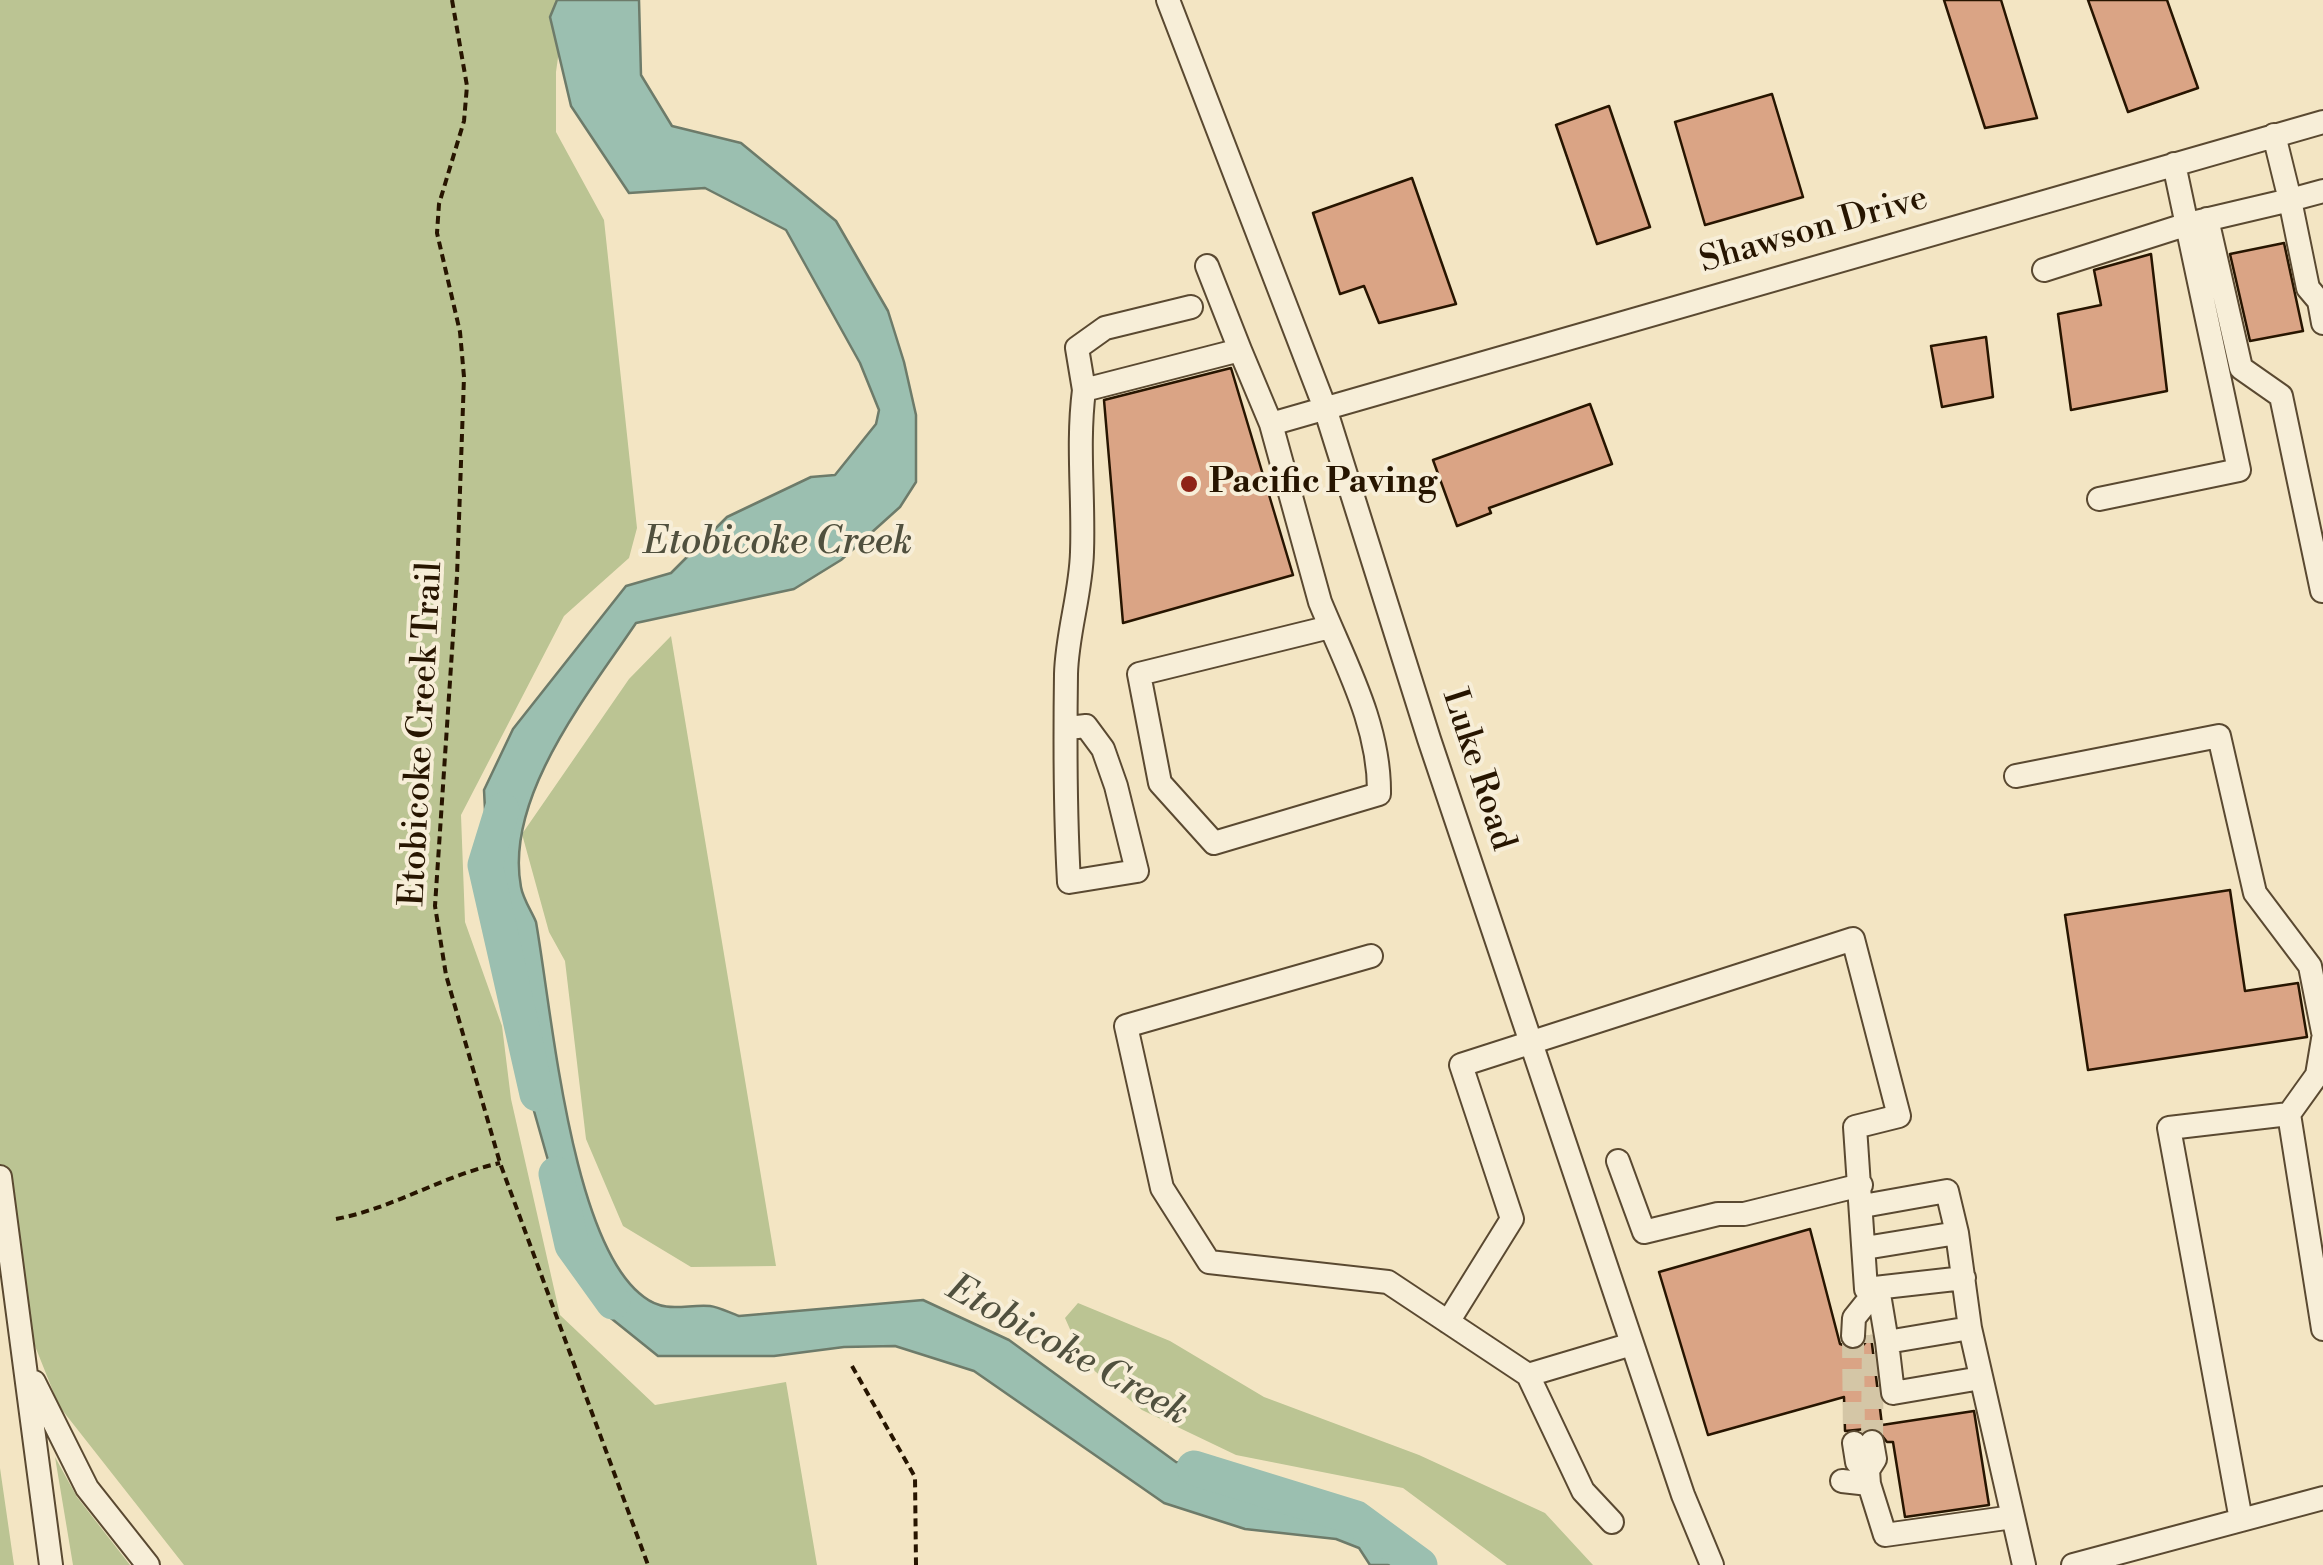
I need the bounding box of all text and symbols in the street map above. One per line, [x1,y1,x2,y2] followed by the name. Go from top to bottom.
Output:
[1695,178,1933,284] street label: Shawson Drive
[1209,463,1437,505] place label: Pacific Paving
[1178,473,1200,495] marker: Pacific Paving
[644,521,912,567] water label: Etobicoke Creek
[393,561,453,907] street label: Etobicoke Creek Trail
[1431,684,1523,856] street label: Luke Road
[938,1267,1196,1437] water label: Etobicoke Creek

